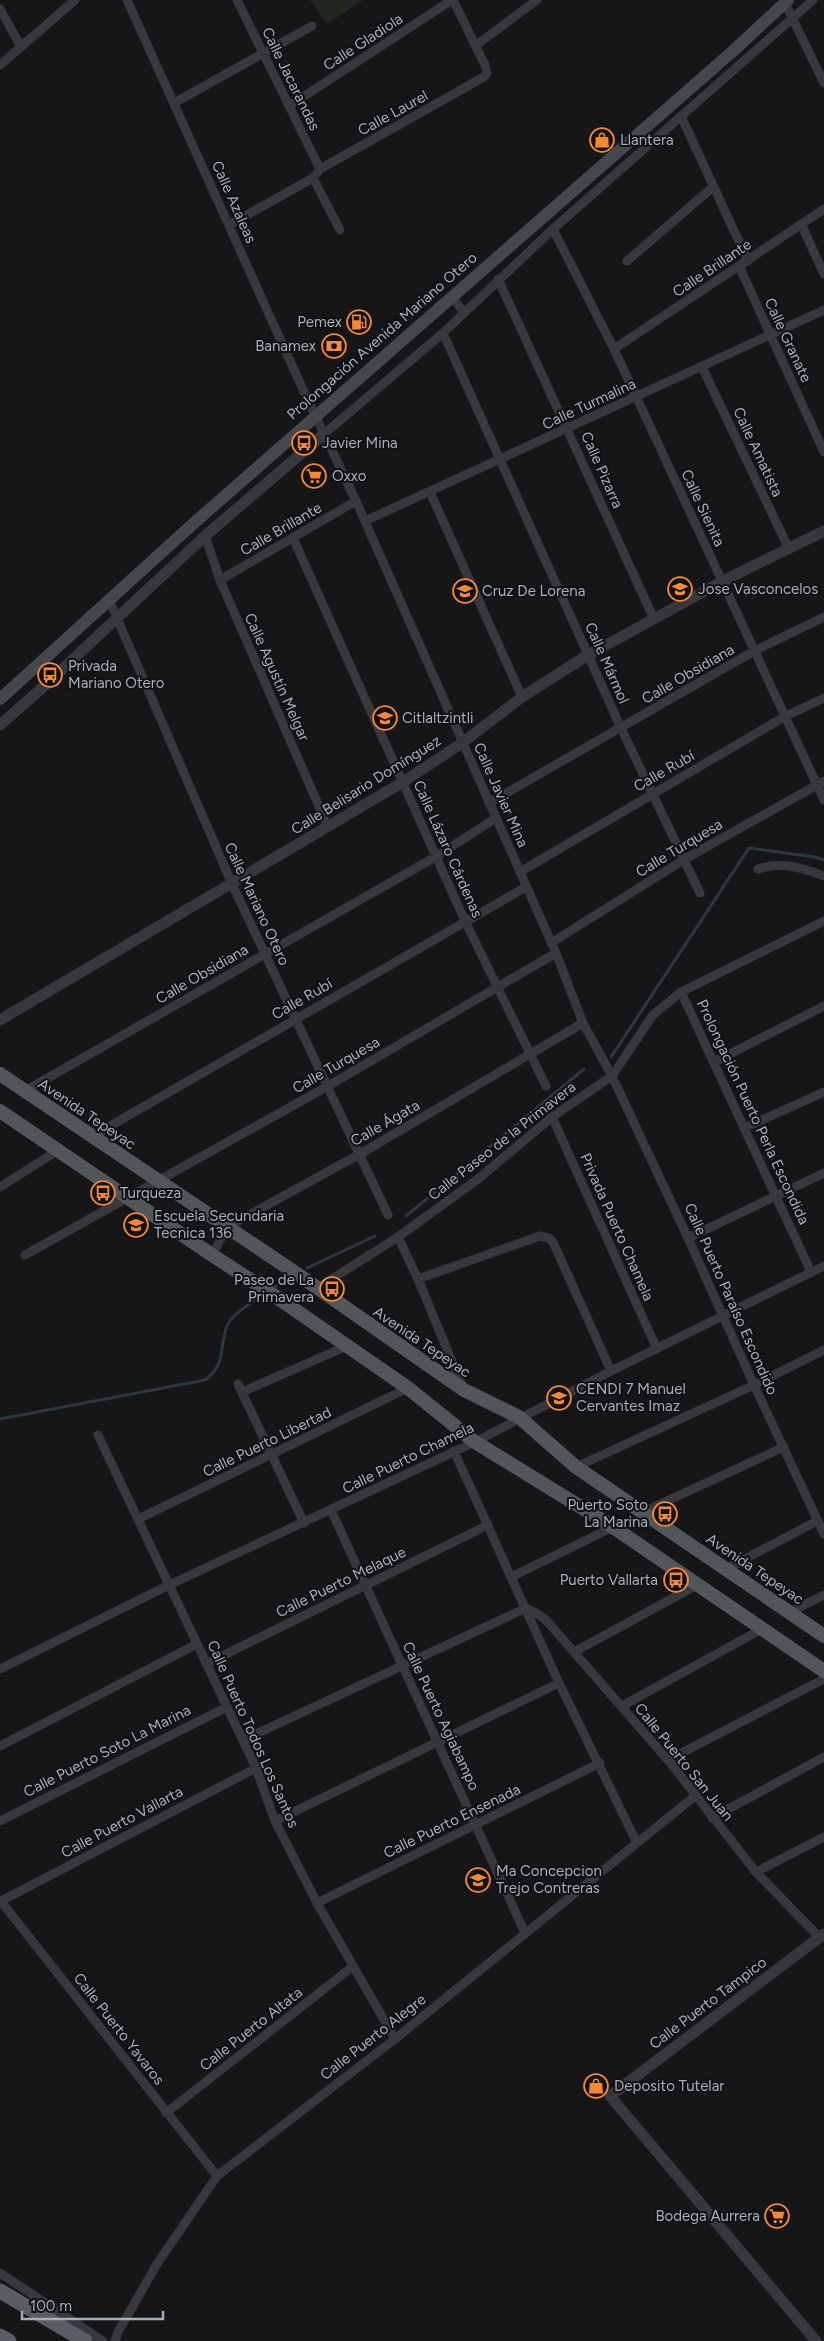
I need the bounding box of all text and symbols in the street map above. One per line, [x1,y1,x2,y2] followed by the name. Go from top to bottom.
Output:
[320,10,406,74] street label: Calle Gladiola
[258,24,324,134] street label: Calle Jacarandas
[355,86,431,140] street label: Calle Laurel
[589,127,615,153] shop icon: Llantera
[620,131,674,149] place label: Llantera
[208,158,260,246] street label: Calle Azaleas
[669,235,755,301] street label: Calle Brillante
[283,248,481,423] street label: Prolongación Avenida Mariano Otero
[761,295,815,385] street label: Calle Granate
[346,309,372,335] fuel station icon: Pemex
[297,313,342,331] place label: Pemex
[321,333,347,359] bank icon: Banamex
[255,337,316,355] place label: Banamex
[539,374,639,434] street label: Calle Turmalina
[729,404,787,500] street label: Calle Amatista
[577,429,627,511] street label: Calle Pizarra
[291,430,317,456] bus stop icon: Javier Mina
[322,434,398,452] place label: Javier Mina
[301,463,327,489] supermarket icon: Oxxo
[332,467,367,485] place label: Oxxo
[677,467,729,549] street label: Calle Sienita
[237,498,325,560] street label: Calle Brillante
[667,576,693,602] school or university icon: Jose Vasconcelos
[452,578,478,604] school or university icon: Cruz De Lorena
[698,580,818,598] place label: Jose Vasconcelos
[482,582,585,600] place label: Cruz De Lorena
[241,610,313,744] street label: Calle Agustín Melgar
[581,620,633,706] street label: Calle Mármol
[639,640,737,708] street label: Calle Obsidiana
[68,657,165,692] place label: Privada Mariano Otero
[37,662,63,688] bus stop icon: Privada Mariano Otero
[372,705,398,731] school or university icon: Citlaltzintli
[402,709,474,727] place label: Citlaltzintli
[288,732,444,838] street label: Calle Belisario Domínguez
[470,740,532,850] street label: Calle Javier Mina
[630,746,699,796] street label: Calle Rubí
[410,778,486,920] street label: Calle Lázaro Cárdenas
[632,815,726,881] street label: Calle Turquesa
[221,840,293,969] street label: Calle Mariano Otero
[153,940,251,1008] street label: Calle Obsidiana
[268,974,337,1024] street label: Calle Rubí
[693,997,813,1227] street label: Prolongación Puerto Perla Escondida
[289,1033,383,1097] street label: Calle Turquesa
[35,1075,139,1153] street label: Avenida Tepeyac
[425,1078,579,1204] street label: Calle Paseo de la Primavera
[347,1096,423,1150] street label: Calle Ágata
[576,1150,658,1304] street label: Privada Puerto Chamela
[90,1180,116,1206] bus stop icon: Turqueza
[120,1184,181,1202] place label: Turqueza
[681,1200,782,1398] street label: Calle Puerto Paraíso Escondido
[154,1207,284,1242] place label: Escuela Secundaria Tecnica 136
[123,1212,149,1238] school or university icon: Escuela Secundaria Tecnica 136
[234,1271,314,1306] place label: Paseo de La Primavera
[319,1276,345,1302] bus stop icon: Paseo de La Primavera
[370,1303,474,1381] street label: Avenida Tepeyac
[576,1380,686,1415] place label: CENDI 7 Manuel Cervantes Imaz
[546,1385,572,1411] school or university icon: CENDI 7 Manuel Cervantes Imaz
[200,1403,334,1481] street label: Calle Puerto Libertad
[339,1418,477,1498] street label: Calle Puerto Chamela
[567,1496,648,1531] place label: Puerto Soto La Marina
[652,1501,678,1527] bus stop icon: Puerto Soto La Marina
[703,1530,807,1608] street label: Avenida Tepeyac
[273,1543,409,1621] street label: Calle Puerto Melaque
[663,1567,689,1593] bus stop icon: Puerto Vallarta
[560,1571,658,1589] place label: Puerto Vallarta
[203,1638,303,1830] street label: Calle Puerto Todos Los Santos
[399,1639,484,1793] street label: Calle Puerto Agiabampo
[631,1699,737,1825] street label: Calle Puerto San Juan
[20,1701,194,1801] street label: Calle Puerto Soto La Marina
[381,1780,523,1862] street label: Calle Puerto Ensenada
[58,1782,186,1862] street label: Calle Puerto Vallarta
[496,1862,602,1897] place label: Ma Concepcion Trejo Contreras
[465,1867,491,1893] school or university icon: Ma Concepcion Trejo Contreras
[646,1953,770,2053] street label: Calle Puerto Tampico
[70,1969,168,2089] street label: Calle Puerto Yavaros
[196,1983,306,2075] street label: Calle Puerto Altata
[317,1990,429,2084] street label: Calle Puerto Alegre
[583,2073,609,2099] shop icon: Deposito Tutelar
[614,2077,724,2095] place label: Deposito Tutelar
[764,2203,790,2229] supermarket icon: Bodega Aurrera
[655,2207,760,2225] place label: Bodega Aurrera
[22,2288,164,2320] scale bar
[30,2297,72,2315] text: 100 m

